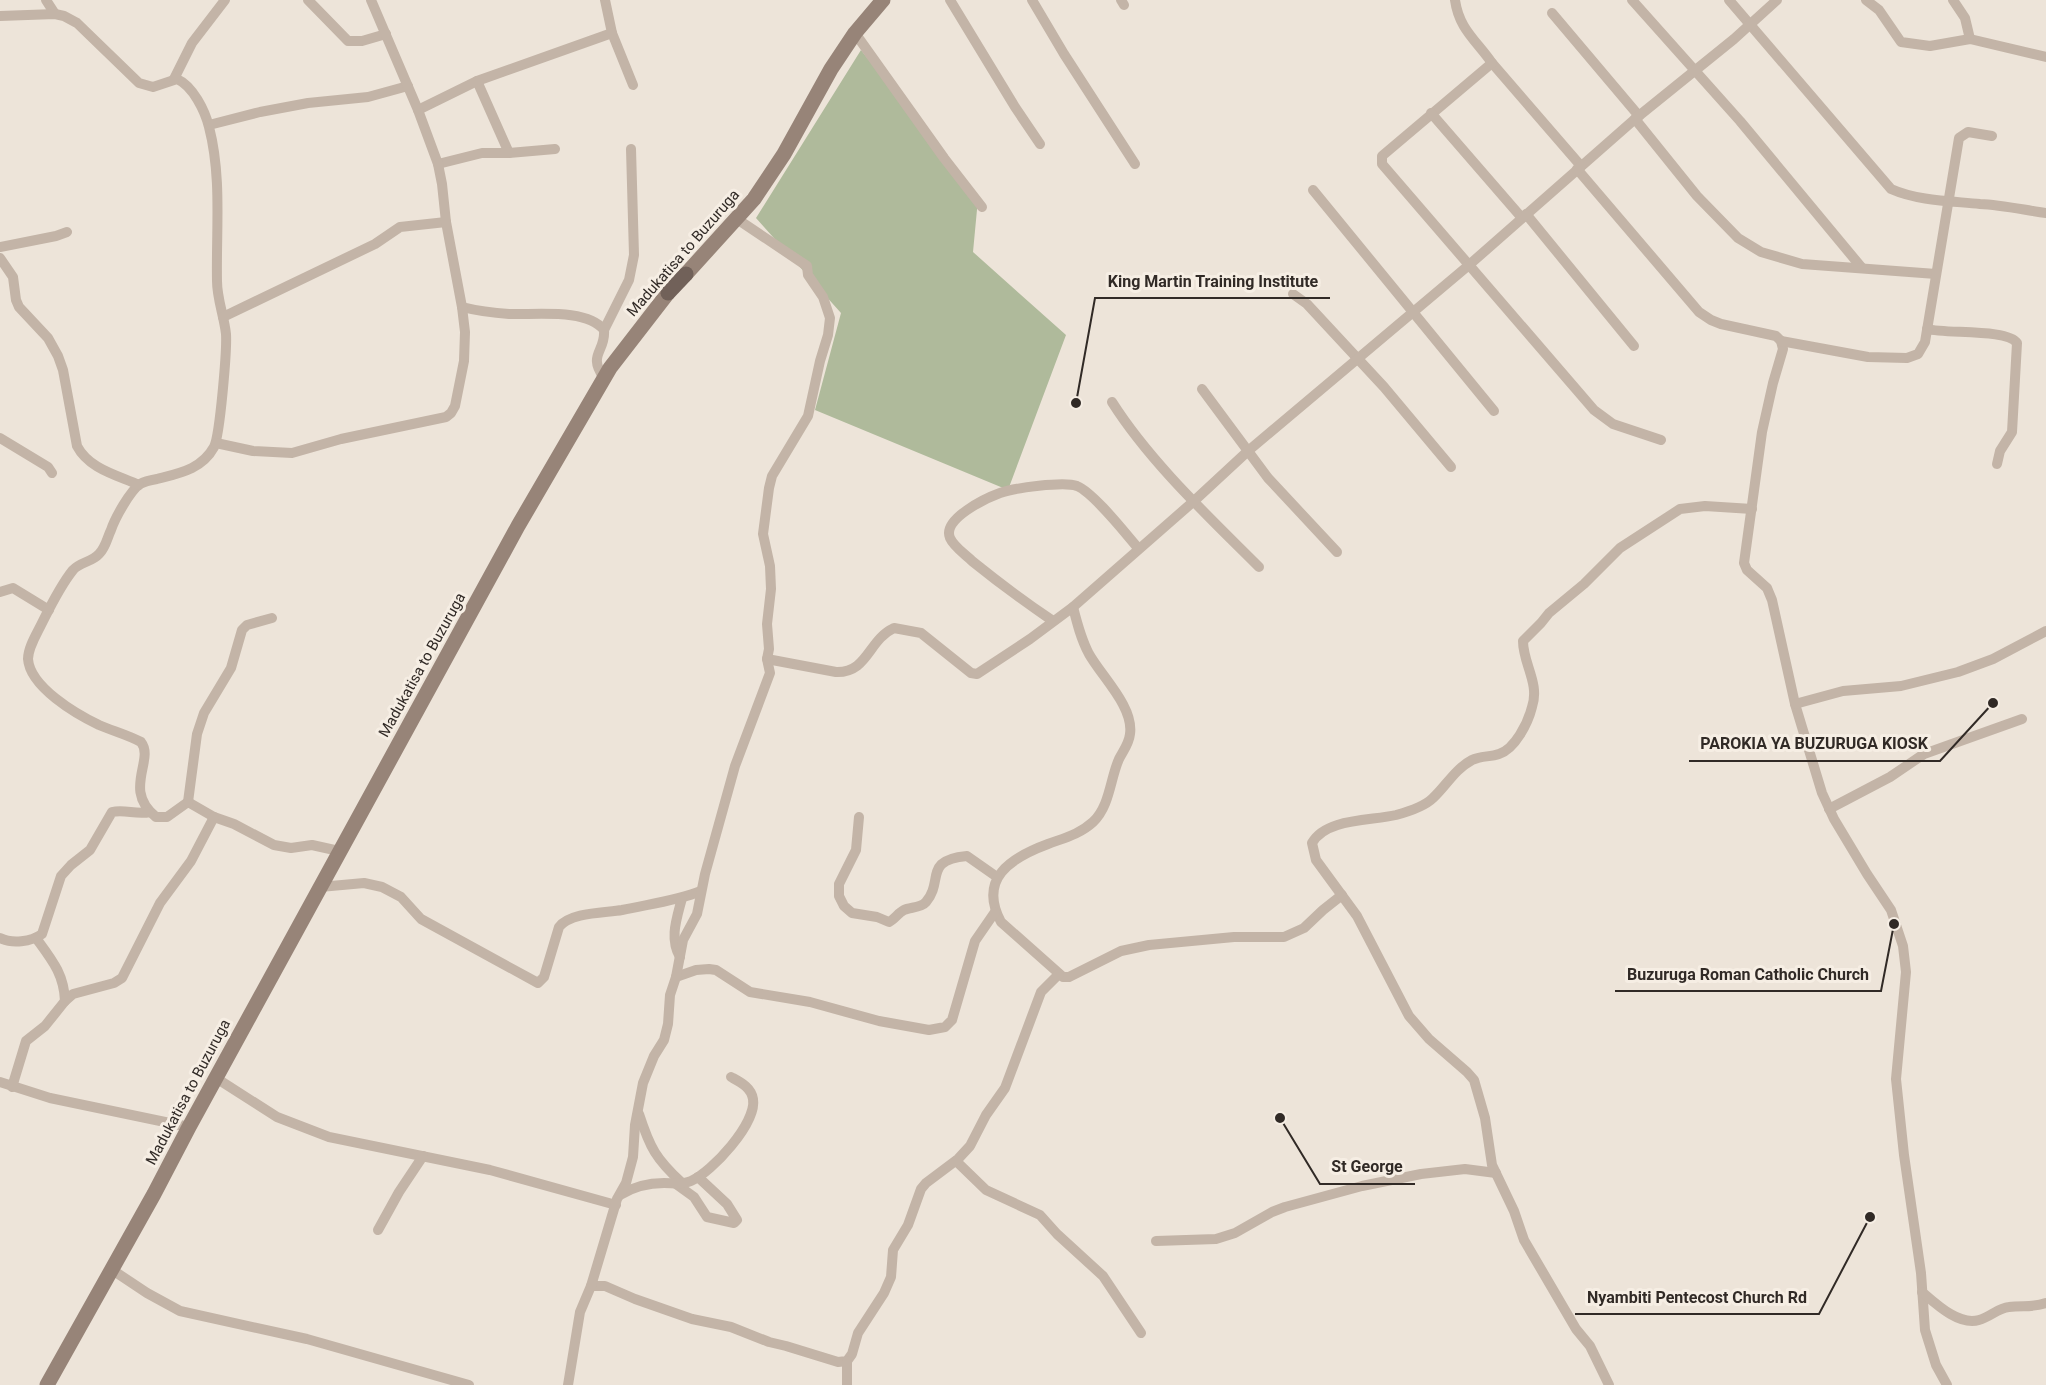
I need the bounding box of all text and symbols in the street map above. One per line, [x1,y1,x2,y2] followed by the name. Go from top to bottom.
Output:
[623,186,743,320] street label: Madukatisa to Buzuruga
[1095,264,1330,298] callout: King Martin Training Institute
[1108,272,1319,291] text: King Martin Training Institute
[375,590,469,740] street label: Madukatisa to Buzuruga
[1689,727,1940,761] callout: PAROKIA YA BUZURUGA KIOSK
[1700,734,1929,753] text: PAROKIA YA BUZURUGA KIOSK
[1615,957,1881,991] callout: Buzuruga Roman Catholic Church
[1627,965,1869,984] text: Buzuruga Roman Catholic Church
[142,1016,234,1168] street label: Madukatisa to Buzuruga
[1320,1150,1415,1184] callout: St George
[1331,1157,1403,1176] text: St George
[1575,1280,1819,1314] callout: Nyambiti Pentecost Church Rd
[1587,1288,1807,1307] text: Nyambiti Pentecost Church Rd

